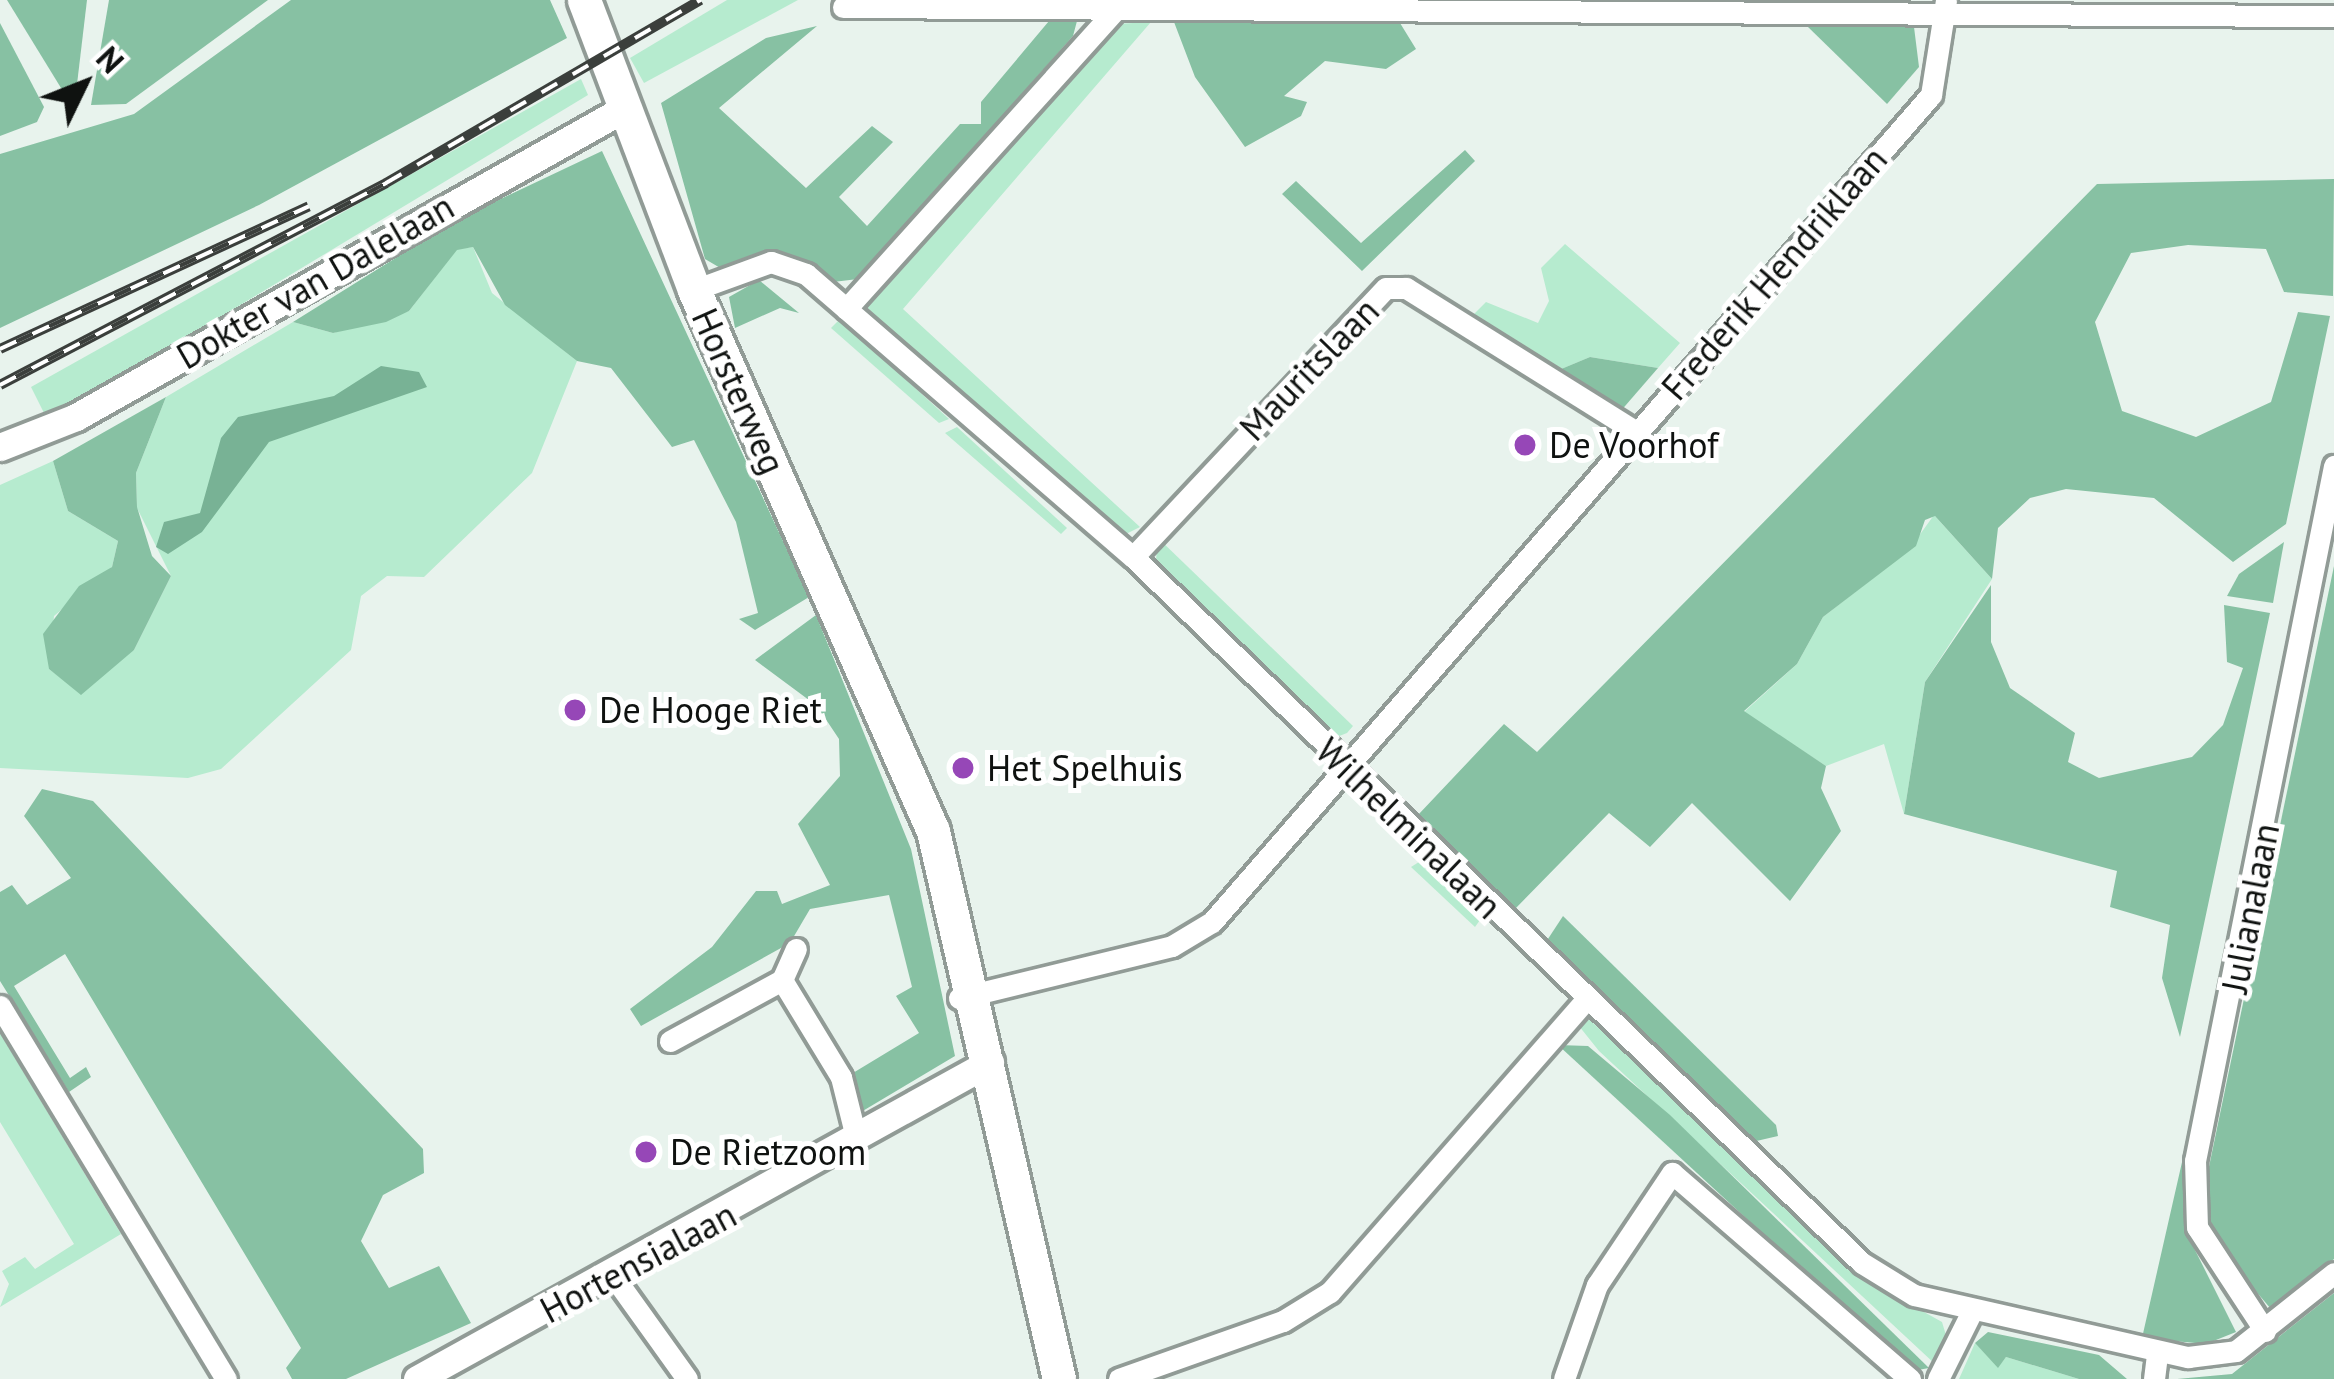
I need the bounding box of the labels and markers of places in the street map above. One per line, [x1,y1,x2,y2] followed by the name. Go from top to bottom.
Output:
[1549,423,1720,467] place label: De Voorhof
[1512,432,1538,458] marker: De Voorhof
[599,688,822,732] place label: De Hooge Riet
[562,697,588,723] marker: De Hooge Riet
[987,746,1183,790] place label: Het Spelhuis
[950,755,976,781] marker: Het Spelhuis
[670,1130,866,1174] place label: De Rietzoom
[633,1139,659,1165] marker: De Rietzoom

